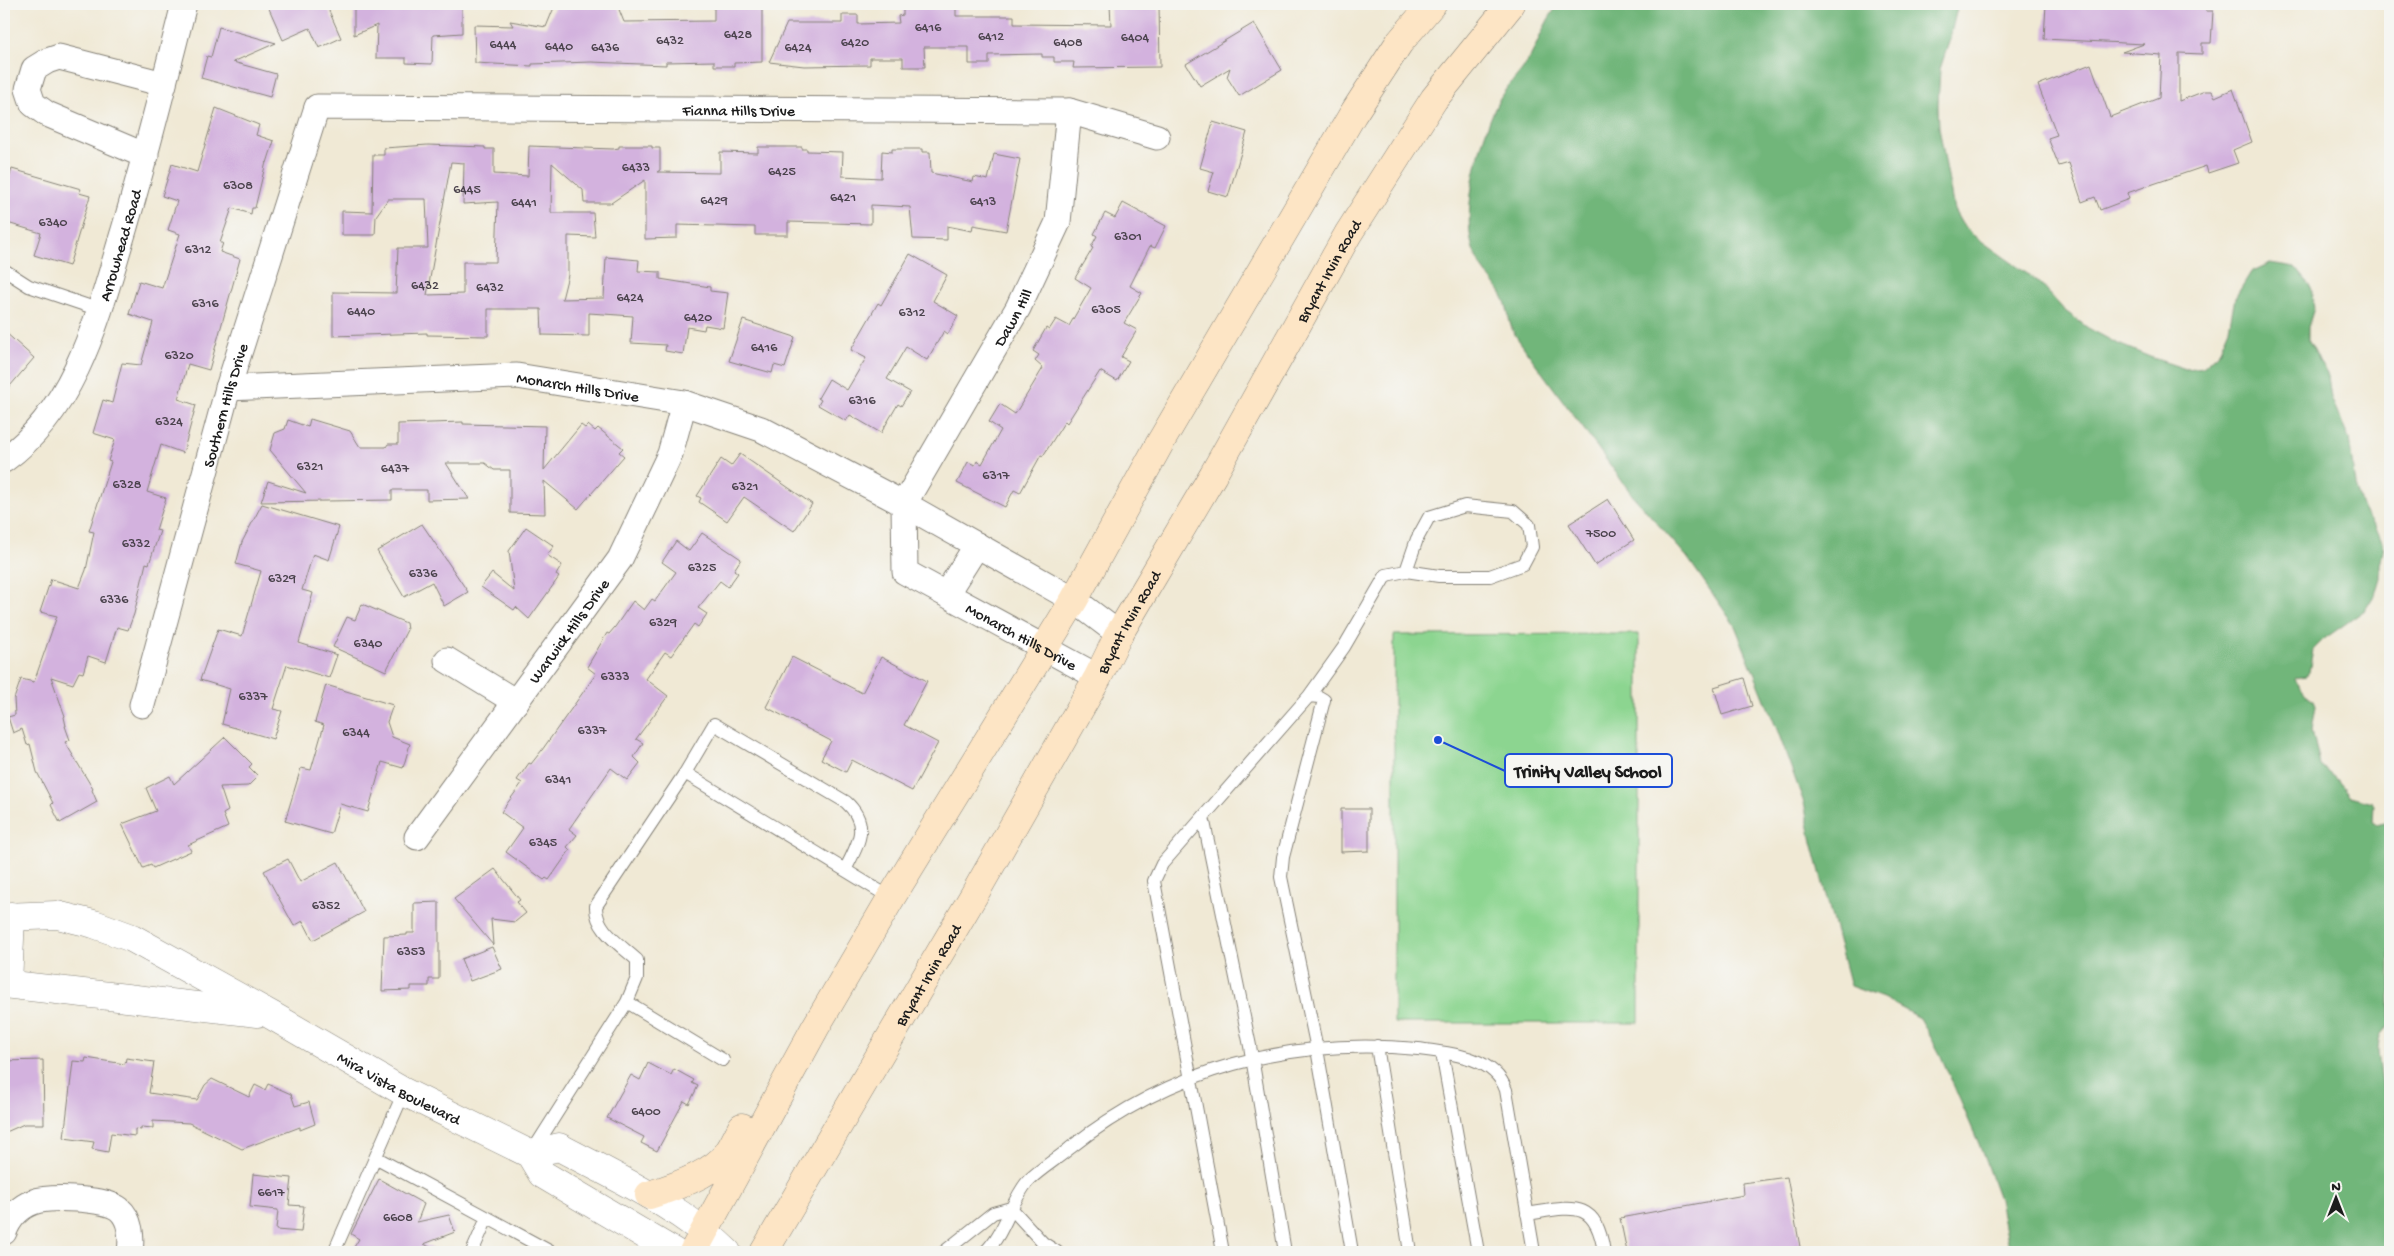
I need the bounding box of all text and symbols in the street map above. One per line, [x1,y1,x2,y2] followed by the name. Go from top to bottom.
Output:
[915,20,942,37] house number: 6416
[724,27,752,44] house number: 6428
[978,29,1004,46] house number: 6412
[1121,30,1150,47] house number: 6404
[656,33,684,50] house number: 6432
[841,35,869,52] house number: 6420
[1053,35,1083,52] house number: 6408
[490,37,517,54] house number: 6444
[545,39,573,56] house number: 6440
[591,40,620,57] house number: 6436
[784,40,812,57] house number: 6424
[681,103,796,123] street label: Fianna Hills Drive
[622,160,650,177] house number: 6433
[768,164,796,181] house number: 6425
[223,178,253,195] house number: 6308
[453,182,481,199] house number: 6445
[97,186,149,304] street label: Arrowhead Road
[830,190,856,207] house number: 6421
[700,193,728,210] house number: 6429
[970,194,996,211] house number: 6413
[511,195,537,212] house number: 6441
[39,215,68,232] house number: 6340
[1294,216,1368,328] street label: Bryant Irvin Road
[1114,229,1142,246] house number: 6301
[185,242,212,259] house number: 6312
[411,278,439,295] house number: 6432
[476,280,504,297] house number: 6432
[991,287,1039,352] street label: Dawn Hill
[616,290,644,307] house number: 6424
[191,296,219,313] house number: 6316
[1091,302,1121,319] house number: 6305
[347,304,375,321] house number: 6440
[899,305,926,322] house number: 6312
[684,310,712,327] house number: 6420
[751,340,778,357] house number: 6416
[201,341,255,470] street label: Southern Hills Drive
[164,348,194,365] house number: 6320
[515,370,641,409] street label: Monarch Hills Drive
[848,393,876,410] house number: 6316
[155,414,183,431] house number: 6324
[297,459,323,476] house number: 6321
[381,461,410,478] house number: 6437
[982,468,1010,485] house number: 6317
[113,477,142,494] house number: 6328
[732,479,758,496] house number: 6321
[1585,526,1616,543] house number: 7500
[122,536,150,553] house number: 6332
[688,560,716,577] house number: 6325
[409,566,438,583] house number: 6336
[1095,567,1168,679] street label: Bryant Irvin Road
[268,571,296,588] house number: 6329
[526,576,616,688] street label: Warwick Hills Drive
[100,592,129,609] house number: 6336
[961,601,1080,677] street label: Monarch Hills Drive
[649,615,677,632] house number: 6329
[354,636,383,653] house number: 6340
[601,669,629,686] house number: 6333
[239,689,268,706] house number: 6337
[578,723,607,740] house number: 6337
[342,725,370,742] house number: 6344
[1505,754,1672,787] callout: Trinity Valley School
[1512,763,1662,784] text: Trinity Valley School
[545,772,571,789] house number: 6341
[529,835,557,852] house number: 6345
[312,898,340,915] house number: 6352
[892,920,968,1031] street label: Bryant Irvin Road
[397,944,426,961] house number: 6353
[333,1049,464,1132] street label: Mira Vista Boulevard
[631,1104,661,1121] house number: 6400
[2312,1174,2362,1224] north arrow
[2331,1179,2341,1196] text: N
[257,1185,285,1202] house number: 6617
[383,1210,413,1227] house number: 6608

